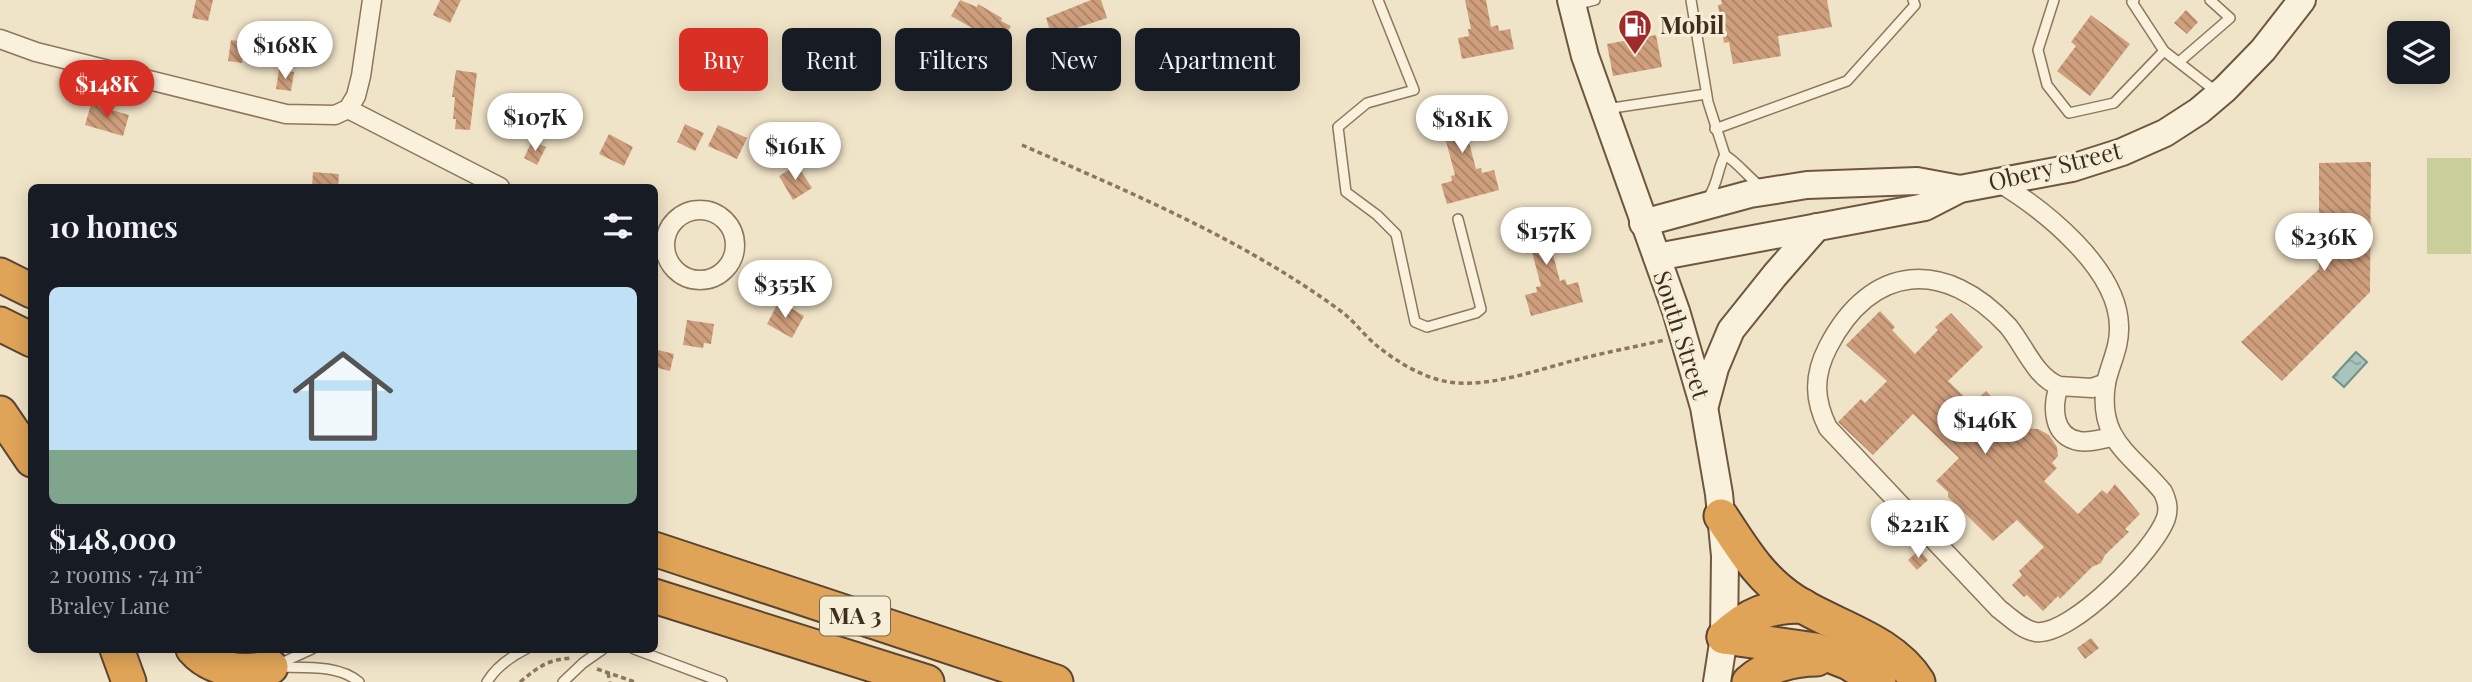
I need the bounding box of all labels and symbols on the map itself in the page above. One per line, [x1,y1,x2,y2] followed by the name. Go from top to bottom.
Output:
[1616,7,1654,56] fuel station icon: Mobil
[1660,8,1725,40] place label: Mobil
[236,22,334,81] pin: $168K
[58,60,156,120] pin: $148K
[486,94,584,153] pin: $107K
[1413,96,1511,155] pin: $181K
[746,122,844,182] pin: $161K
[1985,133,2125,197] street label: Obery Street
[1497,208,1595,267] pin: $157K
[2275,214,2373,273] pin: $236K
[736,260,834,320] pin: $355K
[1647,266,1719,403] street label: South Street
[1936,396,2034,456] pin: $146K
[1869,500,1967,560] pin: $221K
[820,596,890,636] road number: MA 3

